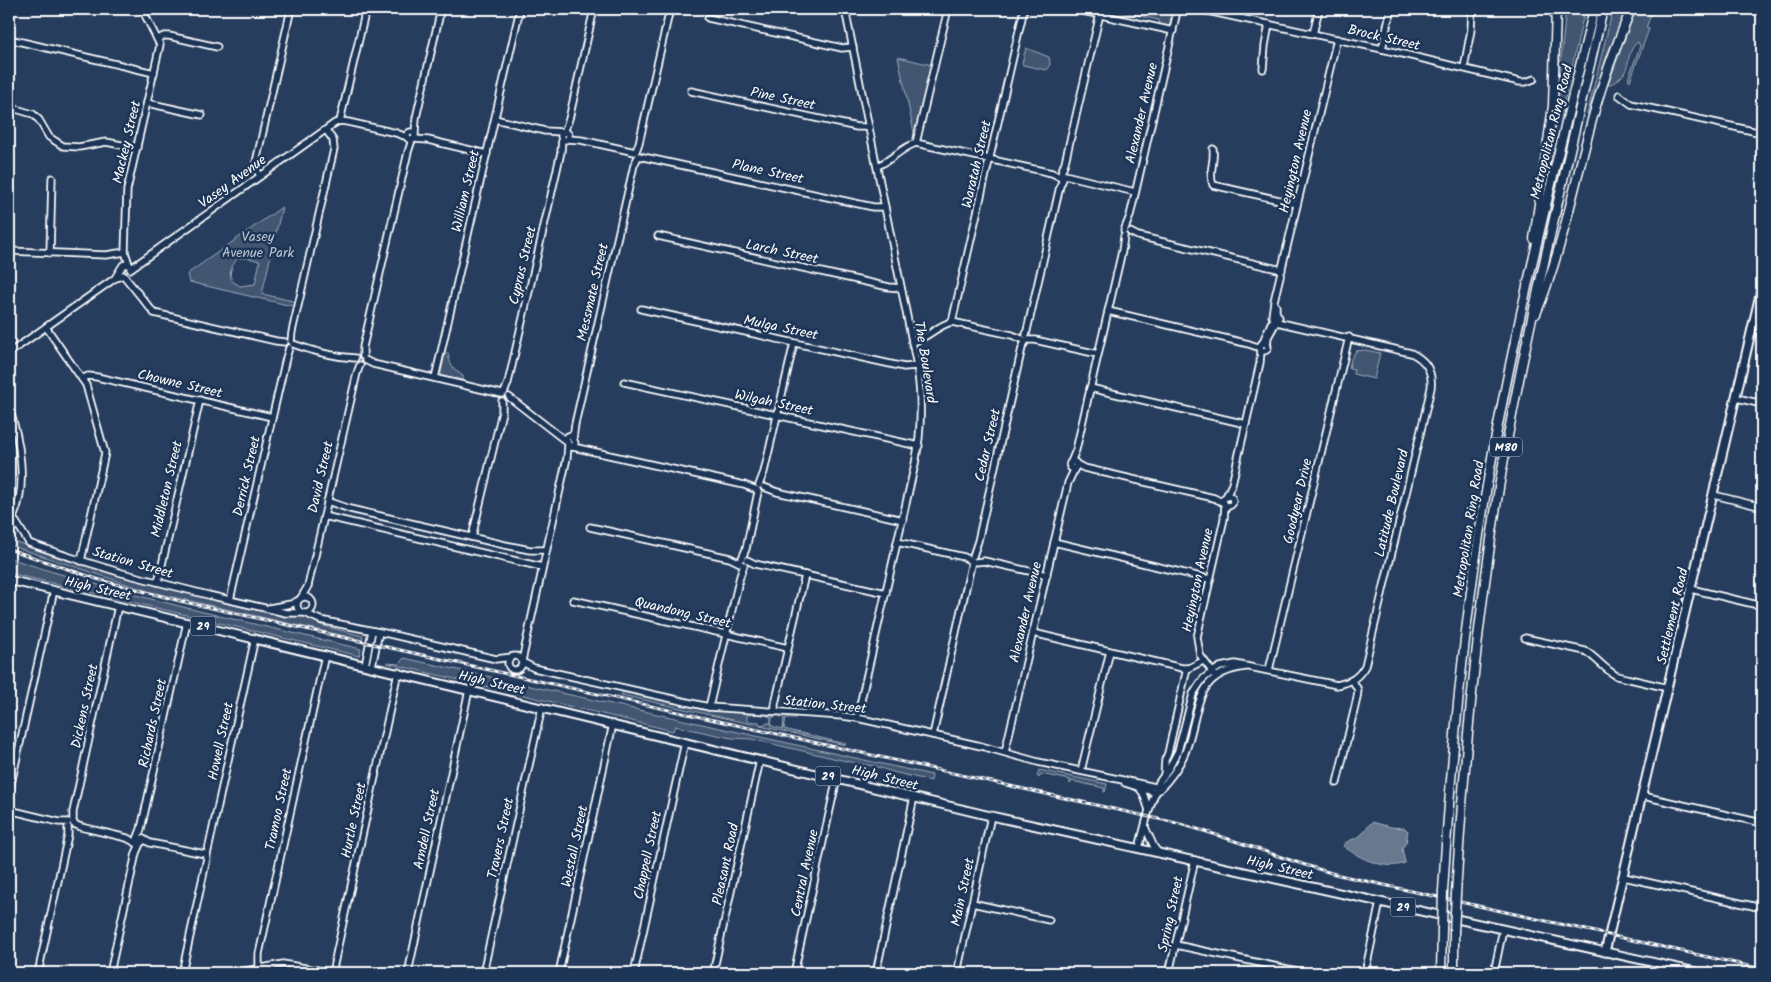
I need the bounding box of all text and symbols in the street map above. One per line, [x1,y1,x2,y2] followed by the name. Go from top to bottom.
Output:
[1345,19,1423,57] street label: Brock Street
[1120,60,1164,166] street label: Alexander Avenue
[1525,62,1580,202] street label: Metropolitan Ring Road
[748,81,818,117] street label: Pine Street
[107,98,147,186] street label: Mackey Street
[1273,107,1319,215] street label: Heyington Avenue
[956,118,998,210] street label: Waratah Street
[446,148,486,234] street label: William Street
[194,149,272,214] street label: Vasey Avenue
[730,154,806,190] street label: Plane Street
[503,223,543,307] street label: Cyprus Street
[222,226,295,264] park label: Vasey Avenue Park
[743,234,821,271] street label: Larch Street
[571,241,615,343] street label: Messmate Street
[742,309,821,347] street label: Mulga Street
[908,320,943,406] street label: The Boulevard
[135,364,225,405] street label: Chowne Street
[733,384,816,422] street label: Wilgah Street
[969,406,1007,484] street label: Cedar Street
[227,433,267,519] street label: Derrick Street
[145,438,189,540] street label: Middleton Street
[1490,438,1522,457] road number: M80
[302,439,340,515] street label: David Street
[1369,446,1415,559] street label: Latitude Boulevard
[1277,456,1319,546] street label: Goodyear Drive
[1447,458,1491,599] street label: Metropolitan Ring Road
[1176,526,1220,634] street label: Heyington Avenue
[90,541,176,585] street label: Station Street
[1004,559,1048,665] street label: Alexander Avenue
[1651,565,1695,667] street label: Settlement Road
[62,571,134,607] street label: High Street
[632,591,734,635] street label: Quandong Street
[190,616,216,636] road number: 29
[65,661,105,751] street label: Dickens Street
[456,665,528,701] street label: High Street
[133,676,173,770] street label: Richards Street
[782,690,868,720] street label: Station Street
[202,700,240,782] street label: Howell Street
[849,759,921,797] street label: High Street
[260,765,299,852] street label: Tramoo Street
[816,766,840,786] road number: 29
[335,780,373,860] street label: Hurtle Street
[408,786,446,872] street label: Arndell Street
[482,795,520,881] street label: Travers Street
[556,803,595,889] street label: Westall Street
[628,808,668,902] street label: Chappell Street
[707,820,746,907] street label: Pleasant Road
[785,827,825,919] street label: Central Avenue
[1244,850,1316,886] street label: High Street
[945,855,981,929] street label: Main Street
[1152,874,1190,954] street label: Spring Street
[1390,898,1416,916] road number: 29

